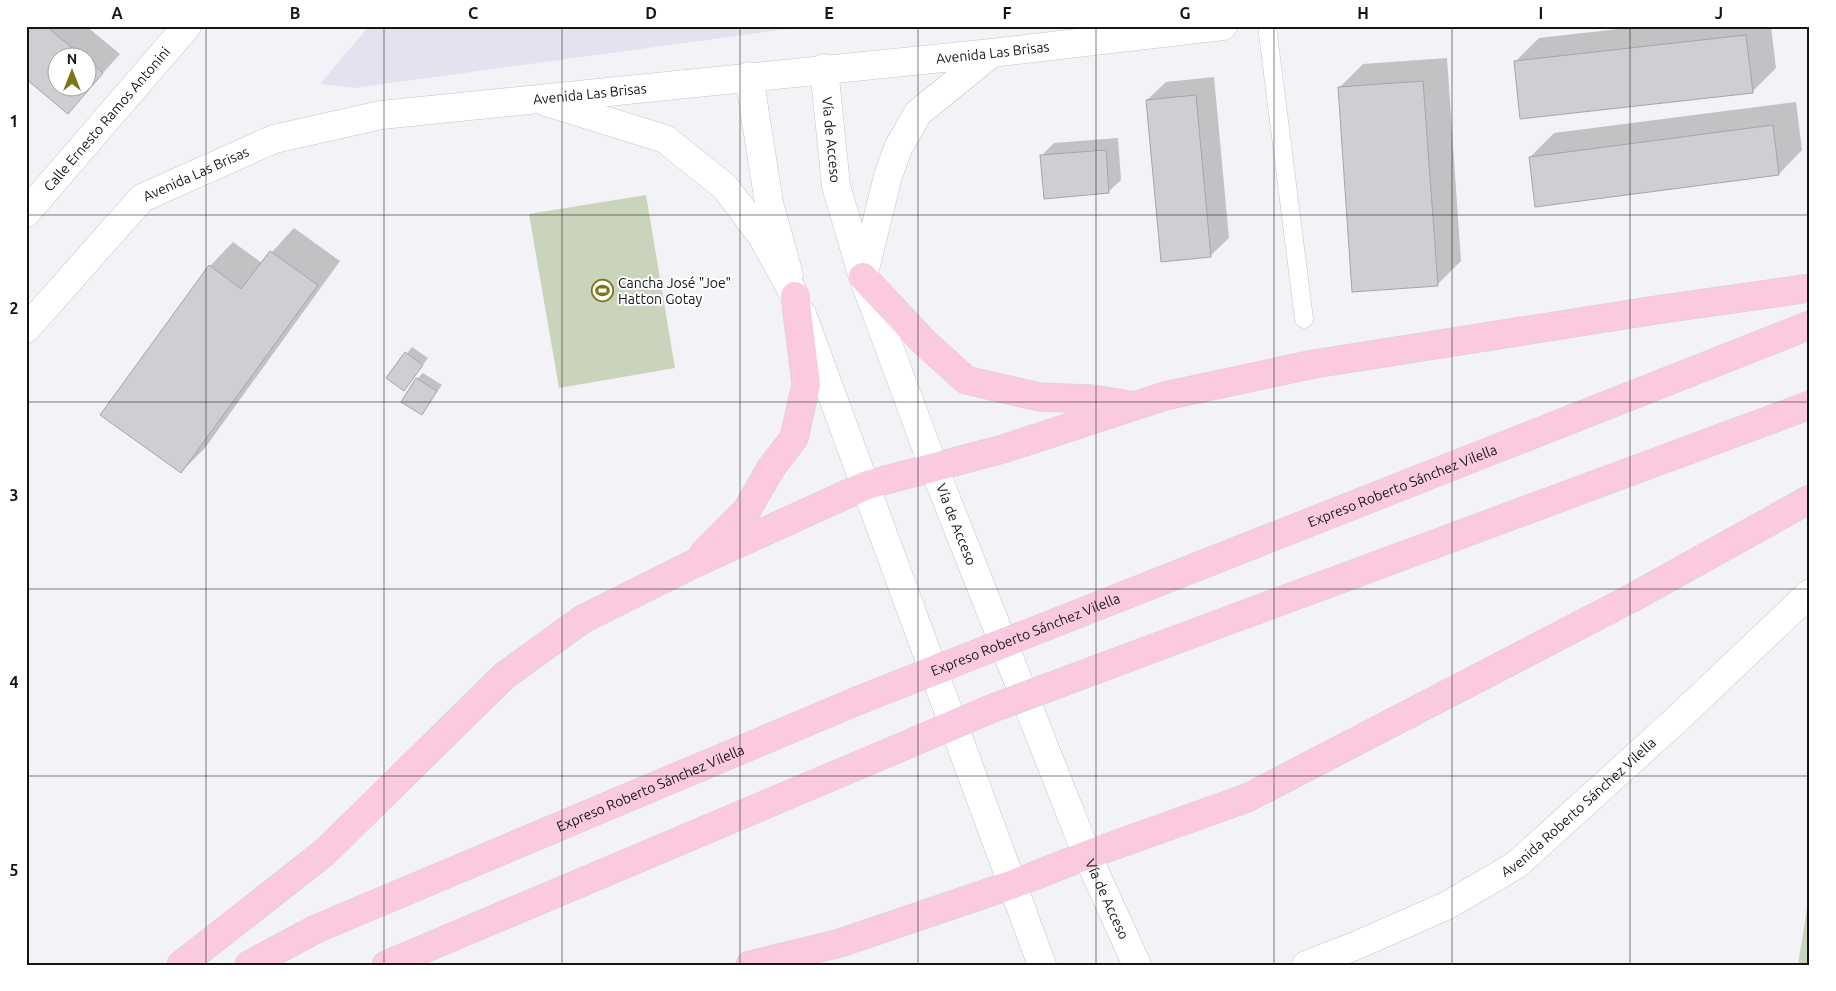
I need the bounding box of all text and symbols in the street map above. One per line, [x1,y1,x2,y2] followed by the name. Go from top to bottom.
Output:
[111,4,123,22] text: A
[290,4,300,22] text: B
[468,4,478,22] text: C
[645,4,657,22] text: D
[824,4,834,22] text: E
[1003,4,1012,22] text: F
[1179,4,1191,22] text: G
[1357,4,1369,22] text: H
[1539,4,1543,22] text: I
[1715,4,1723,22] text: J
[935,38,1050,67] street label: Avenida Las Brisas
[40,44,173,194] street label: Calle Ernesto Ramos Antonini
[48,48,98,98] north arrow
[67,51,77,67] text: N
[532,80,647,108] street label: Avenida Las Brisas
[819,96,844,183] street label: Vía de Acceso
[9,112,19,130] text: 1
[141,143,251,205] street label: Avenida Las Brisas
[618,275,731,307] place label: Cancha José "Joe" Hatton Gotay
[590,279,614,303] sports icon: Cancha José "Joe" Hatton Gotay
[9,299,19,317] text: 2
[1305,441,1499,530] street label: Expreso Roberto Sánchez Vilella
[933,481,980,568] street label: Vía de Acceso
[9,486,19,504] text: 3
[928,590,1122,679] street label: Expreso Roberto Sánchez Vilella
[9,673,19,691] text: 4
[1498,734,1659,880] street label: Avenida Roberto Sánchez Vilella
[554,741,747,835] street label: Expreso Roberto Sánchez Vilella
[1082,857,1132,942] street label: Vía de Acceso
[9,861,19,879] text: 5

